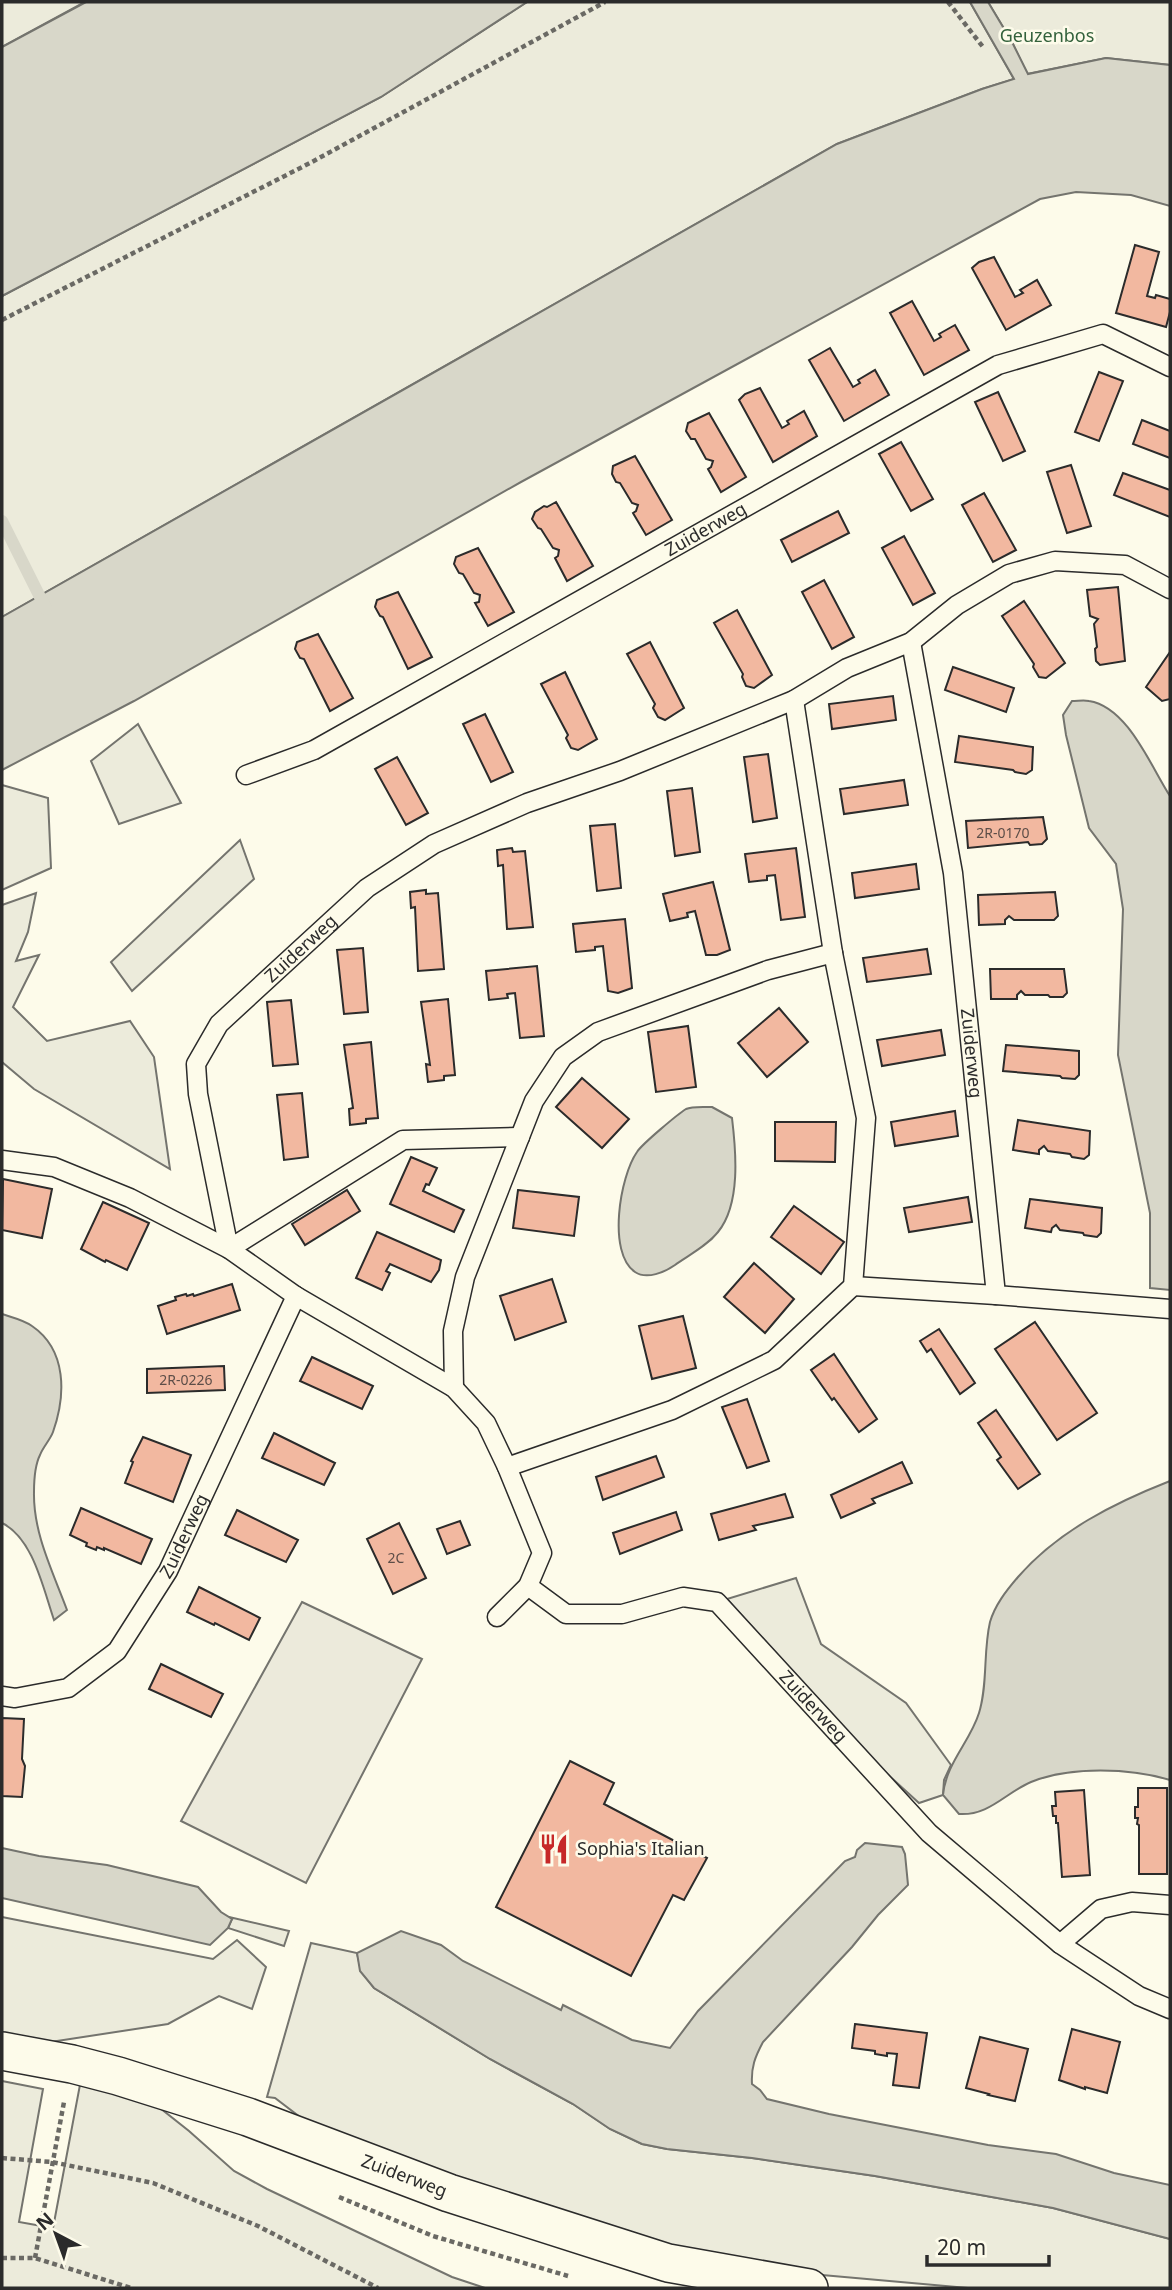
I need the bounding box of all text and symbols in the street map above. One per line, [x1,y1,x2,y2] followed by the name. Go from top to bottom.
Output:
[1000,23,1094,47] park label: Geuzenbos
[660,496,750,561] street label: Zuiderweg
[976,823,1030,842] house number: 2R-0170
[259,909,342,987] street label: Zuiderweg
[956,1007,989,1099] street label: Zuiderweg
[159,1370,213,1389] house number: 2R-0226
[154,1490,213,1582] street label: Zuiderweg
[388,1548,405,1567] house number: 2C
[775,1665,853,1747] street label: Zuiderweg
[537,1832,571,1866] restaurant icon: Sophia's Italian
[577,1836,705,1860] place label: Sophia's Italian
[358,2148,451,2202] street label: Zuiderweg
[21,2199,91,2269] north arrow
[30,2206,59,2236] text: N
[927,2224,1050,2268] scale bar
[937,2233,986,2261] text: 20 m

